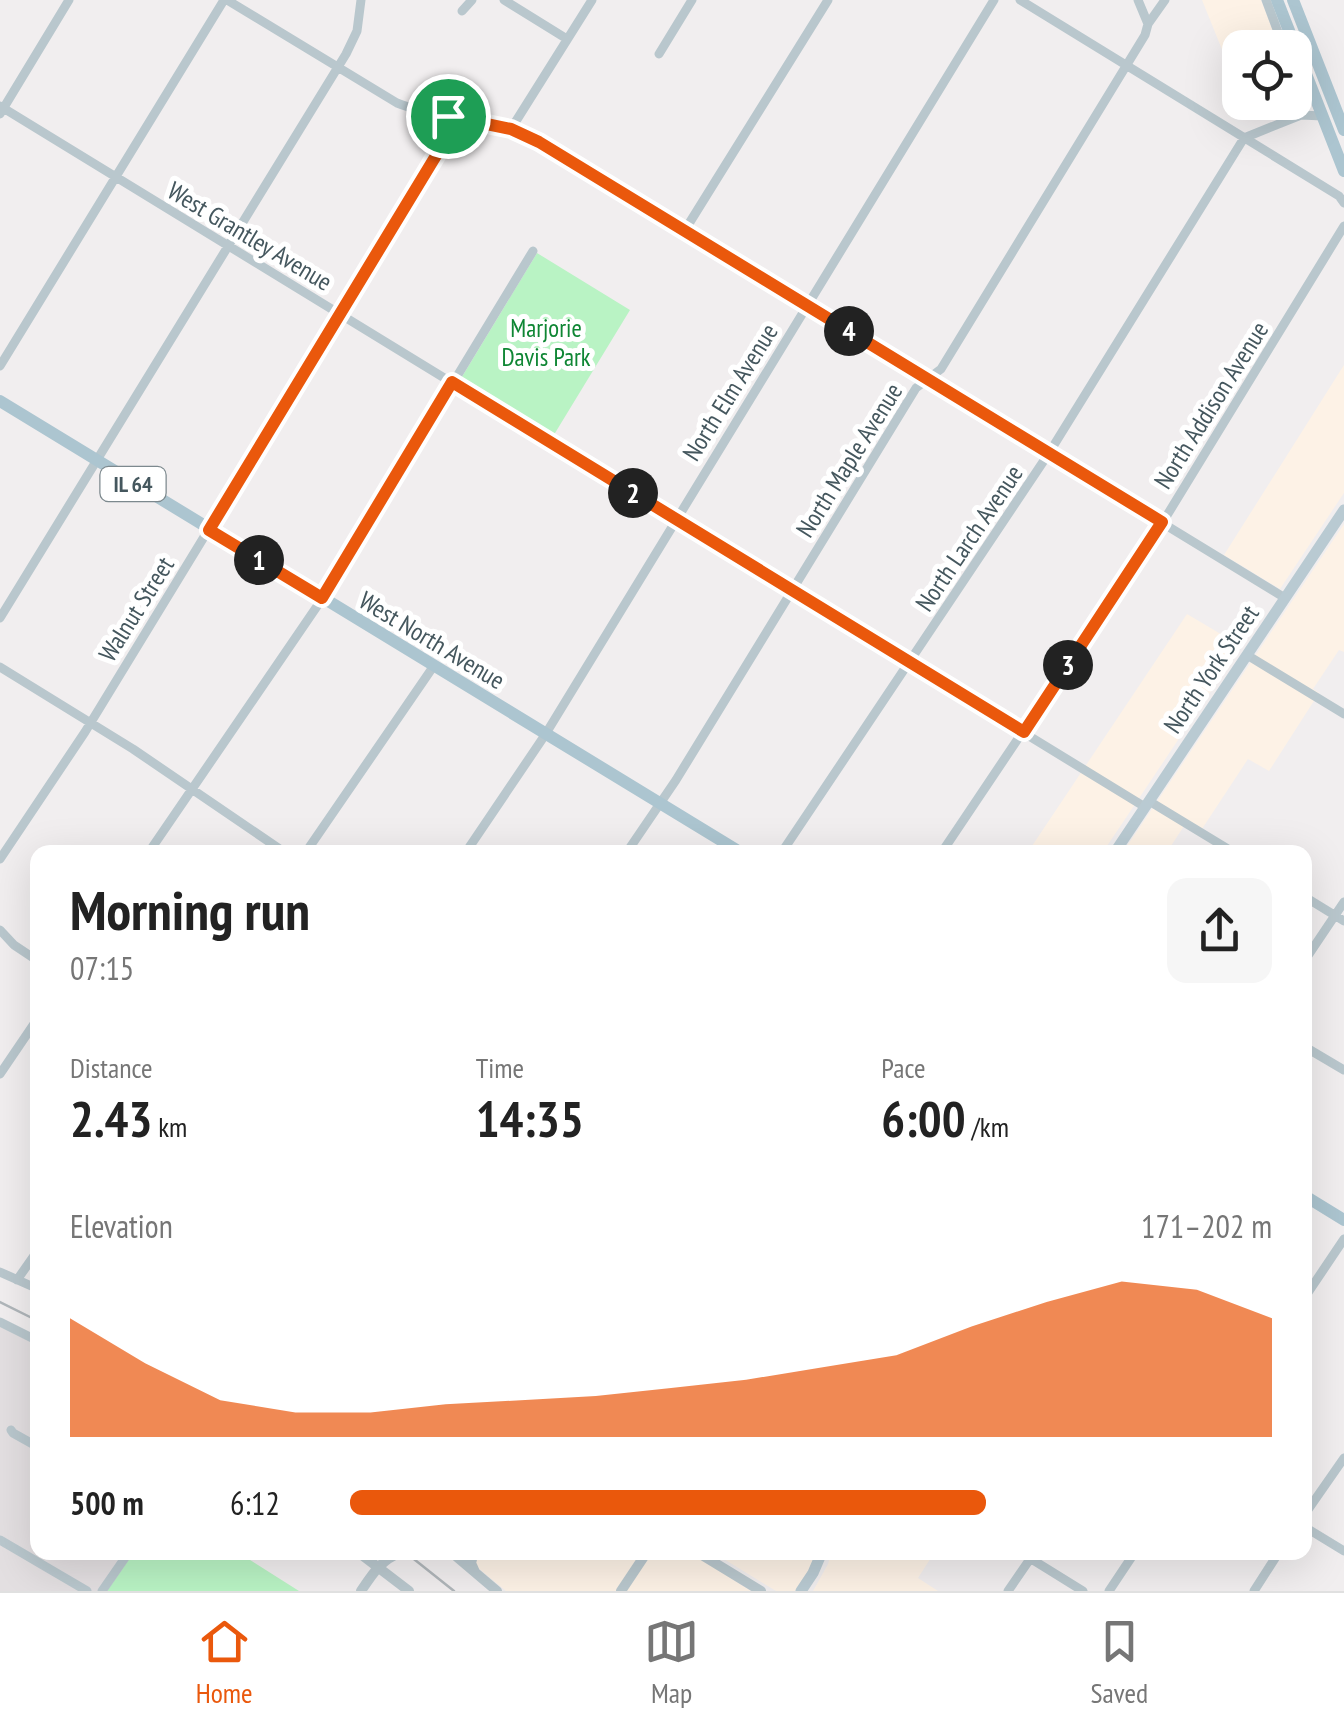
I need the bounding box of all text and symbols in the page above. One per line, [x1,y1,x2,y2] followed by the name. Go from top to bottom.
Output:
[1222,30,1312,120] map controls
[1222,30,1312,120] button: locate
[406,74,491,159] pin
[421,89,476,144] icon: arrive
[162,174,338,298] street label: West Grantley Avenue
[824,306,874,356] pin: 4
[501,312,591,373] park label: Marjorie Davis Park
[842,312,856,349] text: 4
[1147,315,1275,495] street label: North Addison Avenue
[675,318,785,466] street label: North Elm Avenue
[789,377,909,543] street label: North Maple Avenue
[908,459,1030,617] street label: North Larch Avenue
[100,467,166,501] road number: IL 64
[608,468,658,518] pin: 2
[626,474,640,511] text: 2
[234,535,284,585] pin: 1
[252,541,266,578] text: 1
[91,551,181,667] street label: Walnut Street
[353,584,511,696] street label: West North Avenue
[1156,599,1266,739] street label: North York Street
[1043,640,1093,690] pin: 3
[1061,646,1075,683] text: 3
[70,874,310,945] text: Morning run
[1167,878,1272,983] button: share
[70,947,134,989] text: 07:15
[70,1049,153,1086] text: Distance
[476,1049,524,1086] text: Time
[881,1049,925,1086] text: Pace
[70,1086,152,1151] text: 2.43
[476,1086,584,1151] text: 14:35
[881,1086,966,1151] text: 6:00
[152,1108,187,1145] text: km
[966,1108,1009,1145] text: /km
[70,1205,173,1247] text: Elevation
[1141,1205,1272,1247] text: 171–202 m
[70,1482,144,1524] text: 500 m
[230,1482,280,1524] text: 6:12
[196,1614,253,1711] tab: Home
[644,1614,699,1711] tab: Map
[1091,1614,1148,1711] tab: Saved

